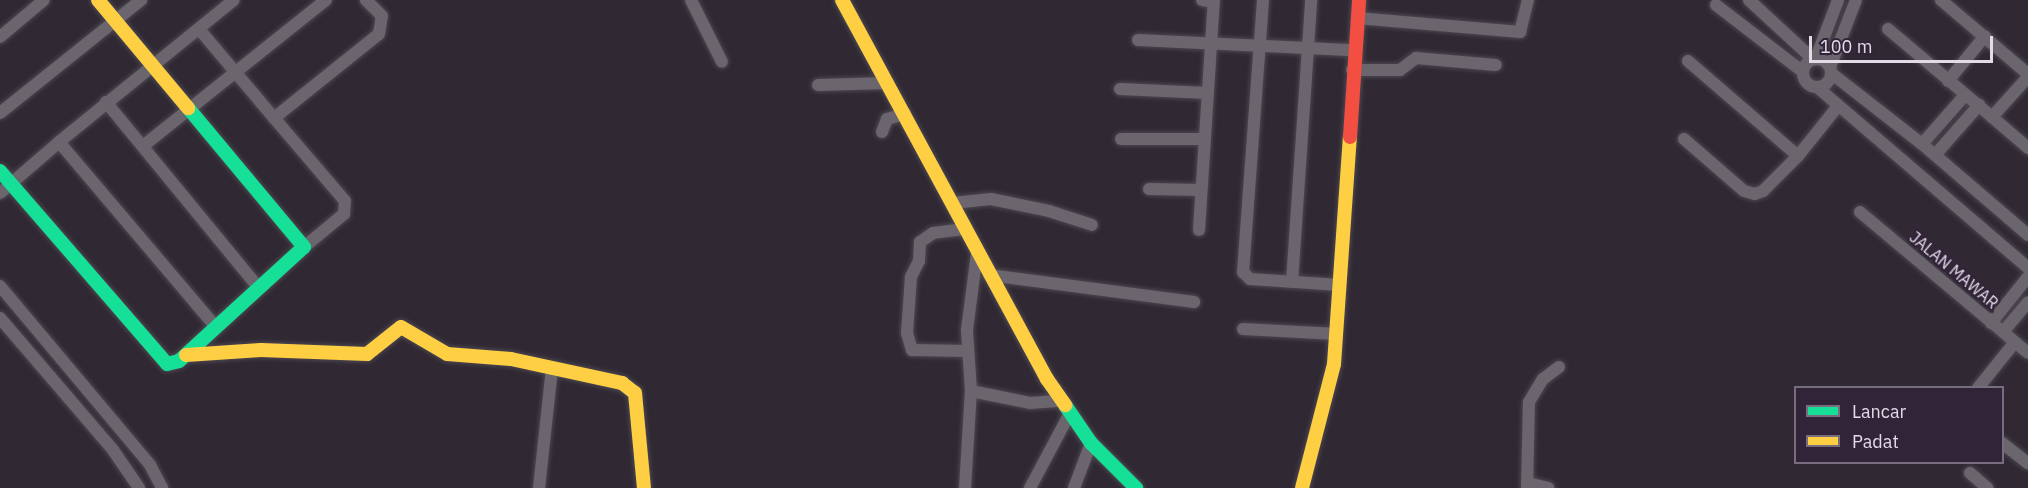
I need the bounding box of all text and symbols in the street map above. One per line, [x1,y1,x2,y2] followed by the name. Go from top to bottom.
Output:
[1812,24,1996,62] scale bar
[1820,35,1872,58] text: 100 m
[1906,227,2002,313] street label: JALAN MAWAR
[1794,386,2004,464] legend
[1852,400,1906,423] text: Lancar
[1852,430,1899,453] text: Padat

